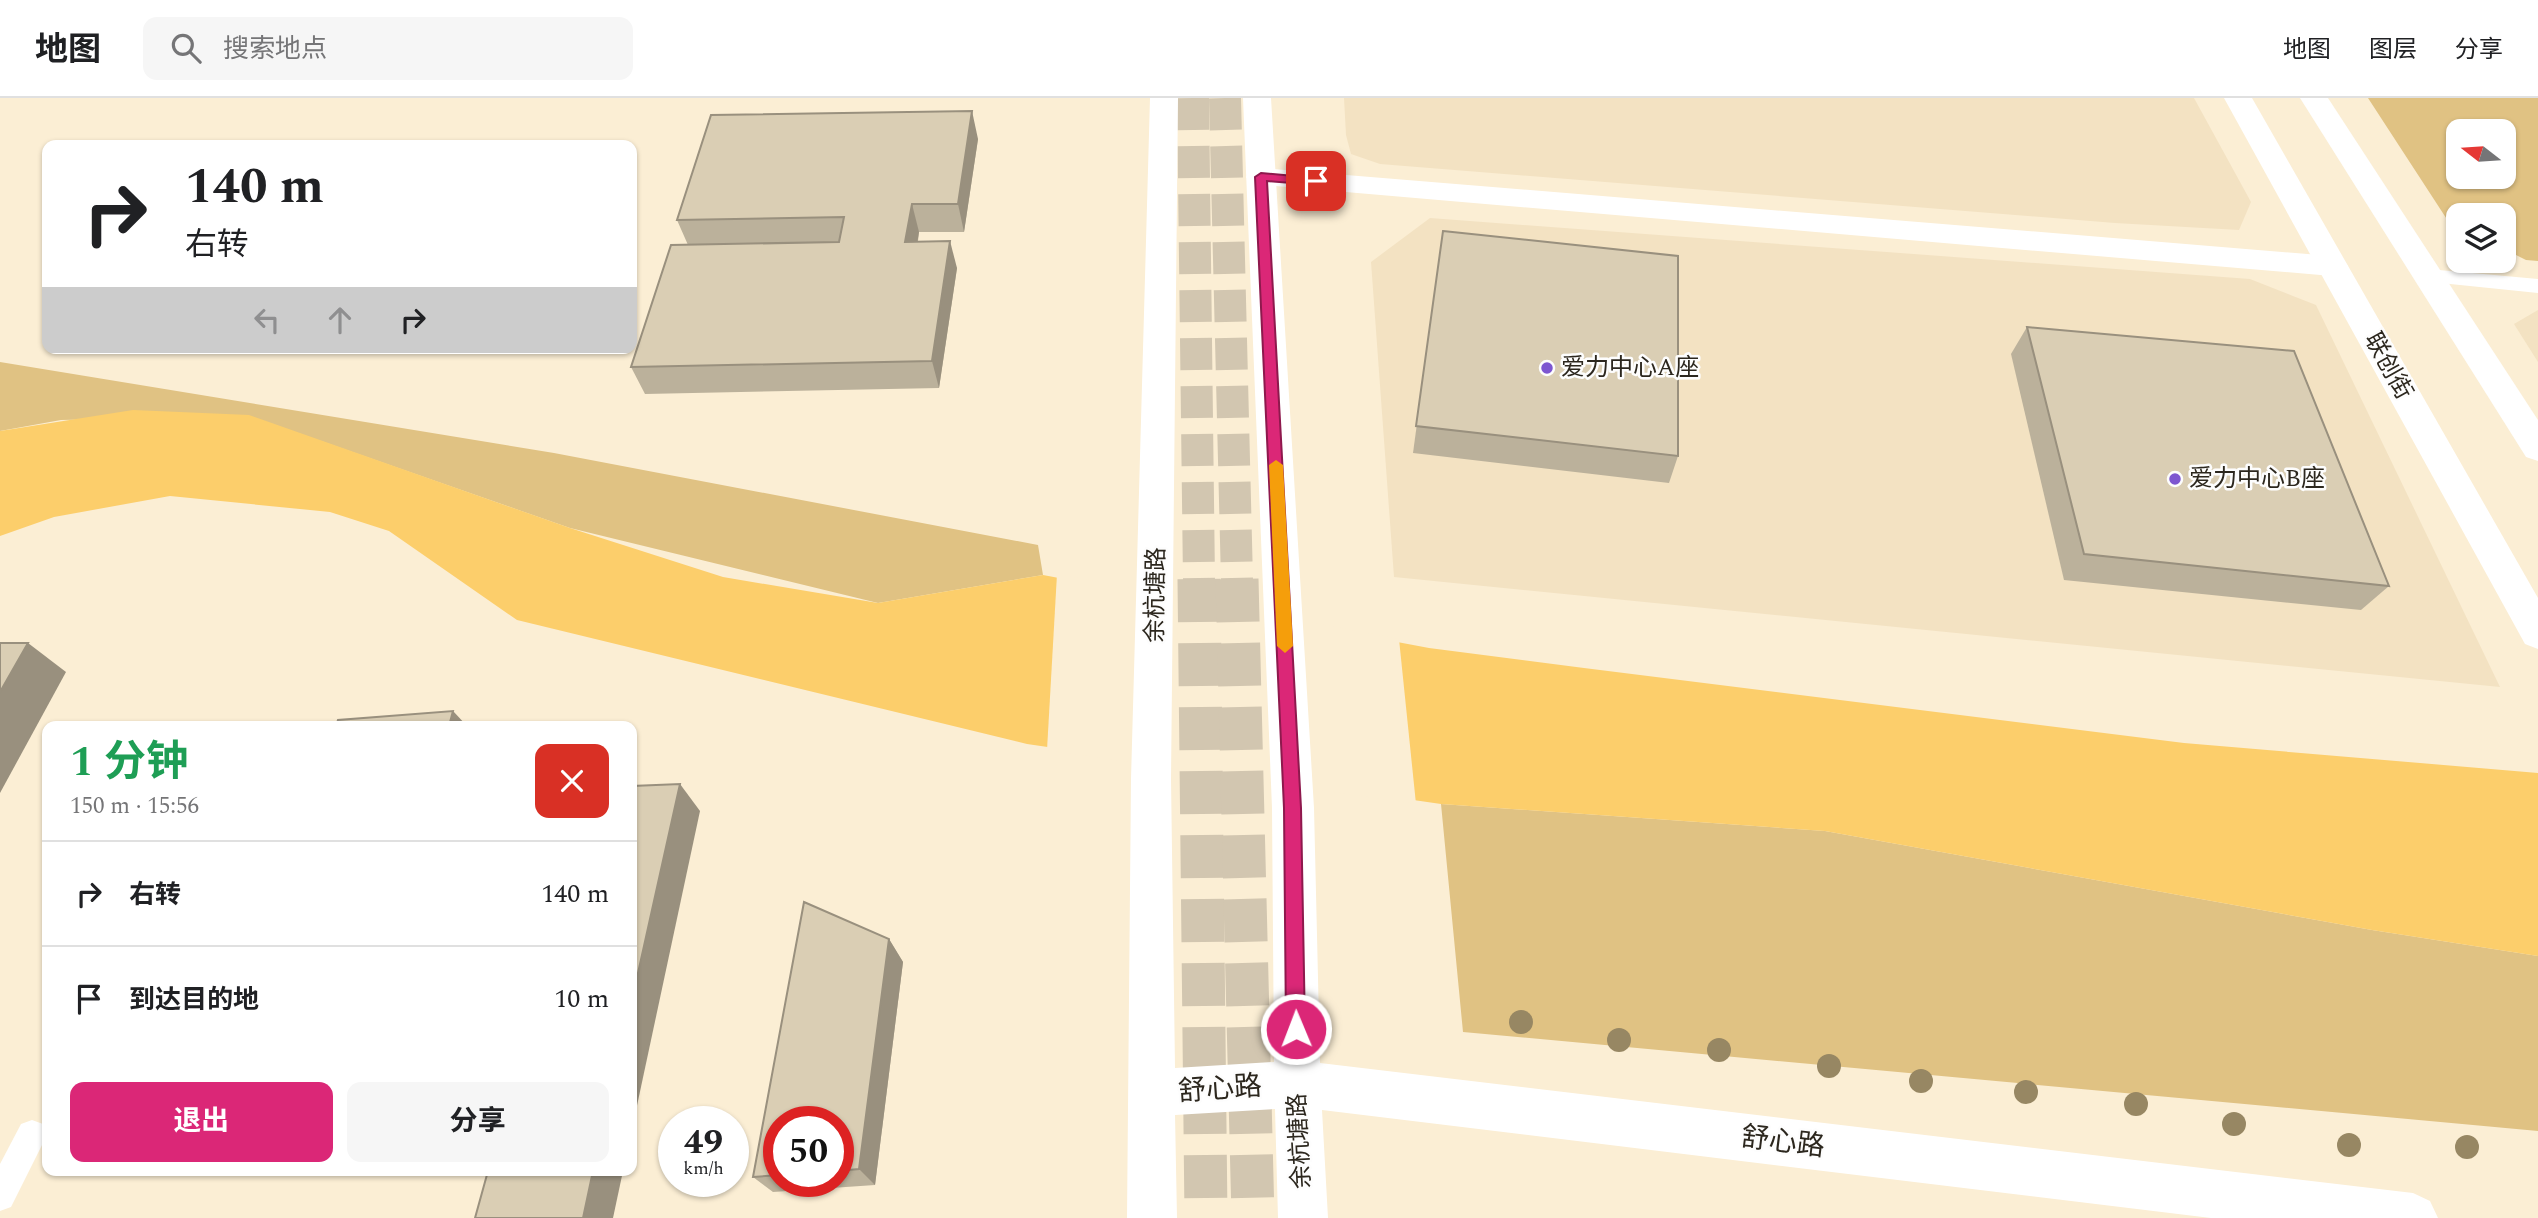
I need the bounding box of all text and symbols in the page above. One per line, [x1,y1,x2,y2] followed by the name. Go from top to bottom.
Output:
[143,17,633,80] search box
[35,25,101,75] text: 地图
[167,29,205,67] icon: search
[223,29,327,69] text: 搜索地点
[2283,32,2331,68] text: 地图
[2369,32,2417,68] text: 图层
[2455,32,2503,68] text: 分享
[2446,119,2516,189] north arrow
[2446,119,2516,273] map controls
[185,150,324,225] text: 140 m
[1286,151,1346,211] pin
[1297,162,1335,200] icon: arrive
[70,168,161,259] icon: right
[2446,203,2516,273] button: layers
[185,221,249,270] text: 右转
[248,301,286,339] icon: left
[321,301,359,339] icon: ahead
[394,301,432,339] icon: right
[2355,326,2421,406] street label: 联创街
[1561,350,1699,386] place label: 爱力中心A座
[1539,360,1555,376] marker: 爱力中心A座
[2189,461,2325,497] place label: 爱力中心B座
[2167,471,2183,487] marker: 爱力中心B座
[1137,547,1175,643] street label: 余杭塘路
[70,731,188,794] text: 1 分钟
[535,744,609,818] button: close
[70,789,199,824] text: 150 m · 15:56
[541,874,609,914] text: 140 m
[70,875,108,913] icon: right
[129,875,181,915] text: 右转
[554,979,609,1019] text: 10 m
[70,980,108,1018] icon: arrive
[129,980,259,1020] text: 到达目的地
[1259,992,1333,1066] position arrow
[1177,1065,1263,1113] street label: 舒心路
[70,1082,333,1162] button: 退出
[347,1082,609,1162] button: 分享
[1280,1092,1320,1190] street label: 余杭塘路
[763,1106,854,1197] speed limit sign: 50
[684,1116,723,1169] text: 49
[1739,1116,1827,1168] street label: 舒心路
[683,1155,724,1182] text: km/h

